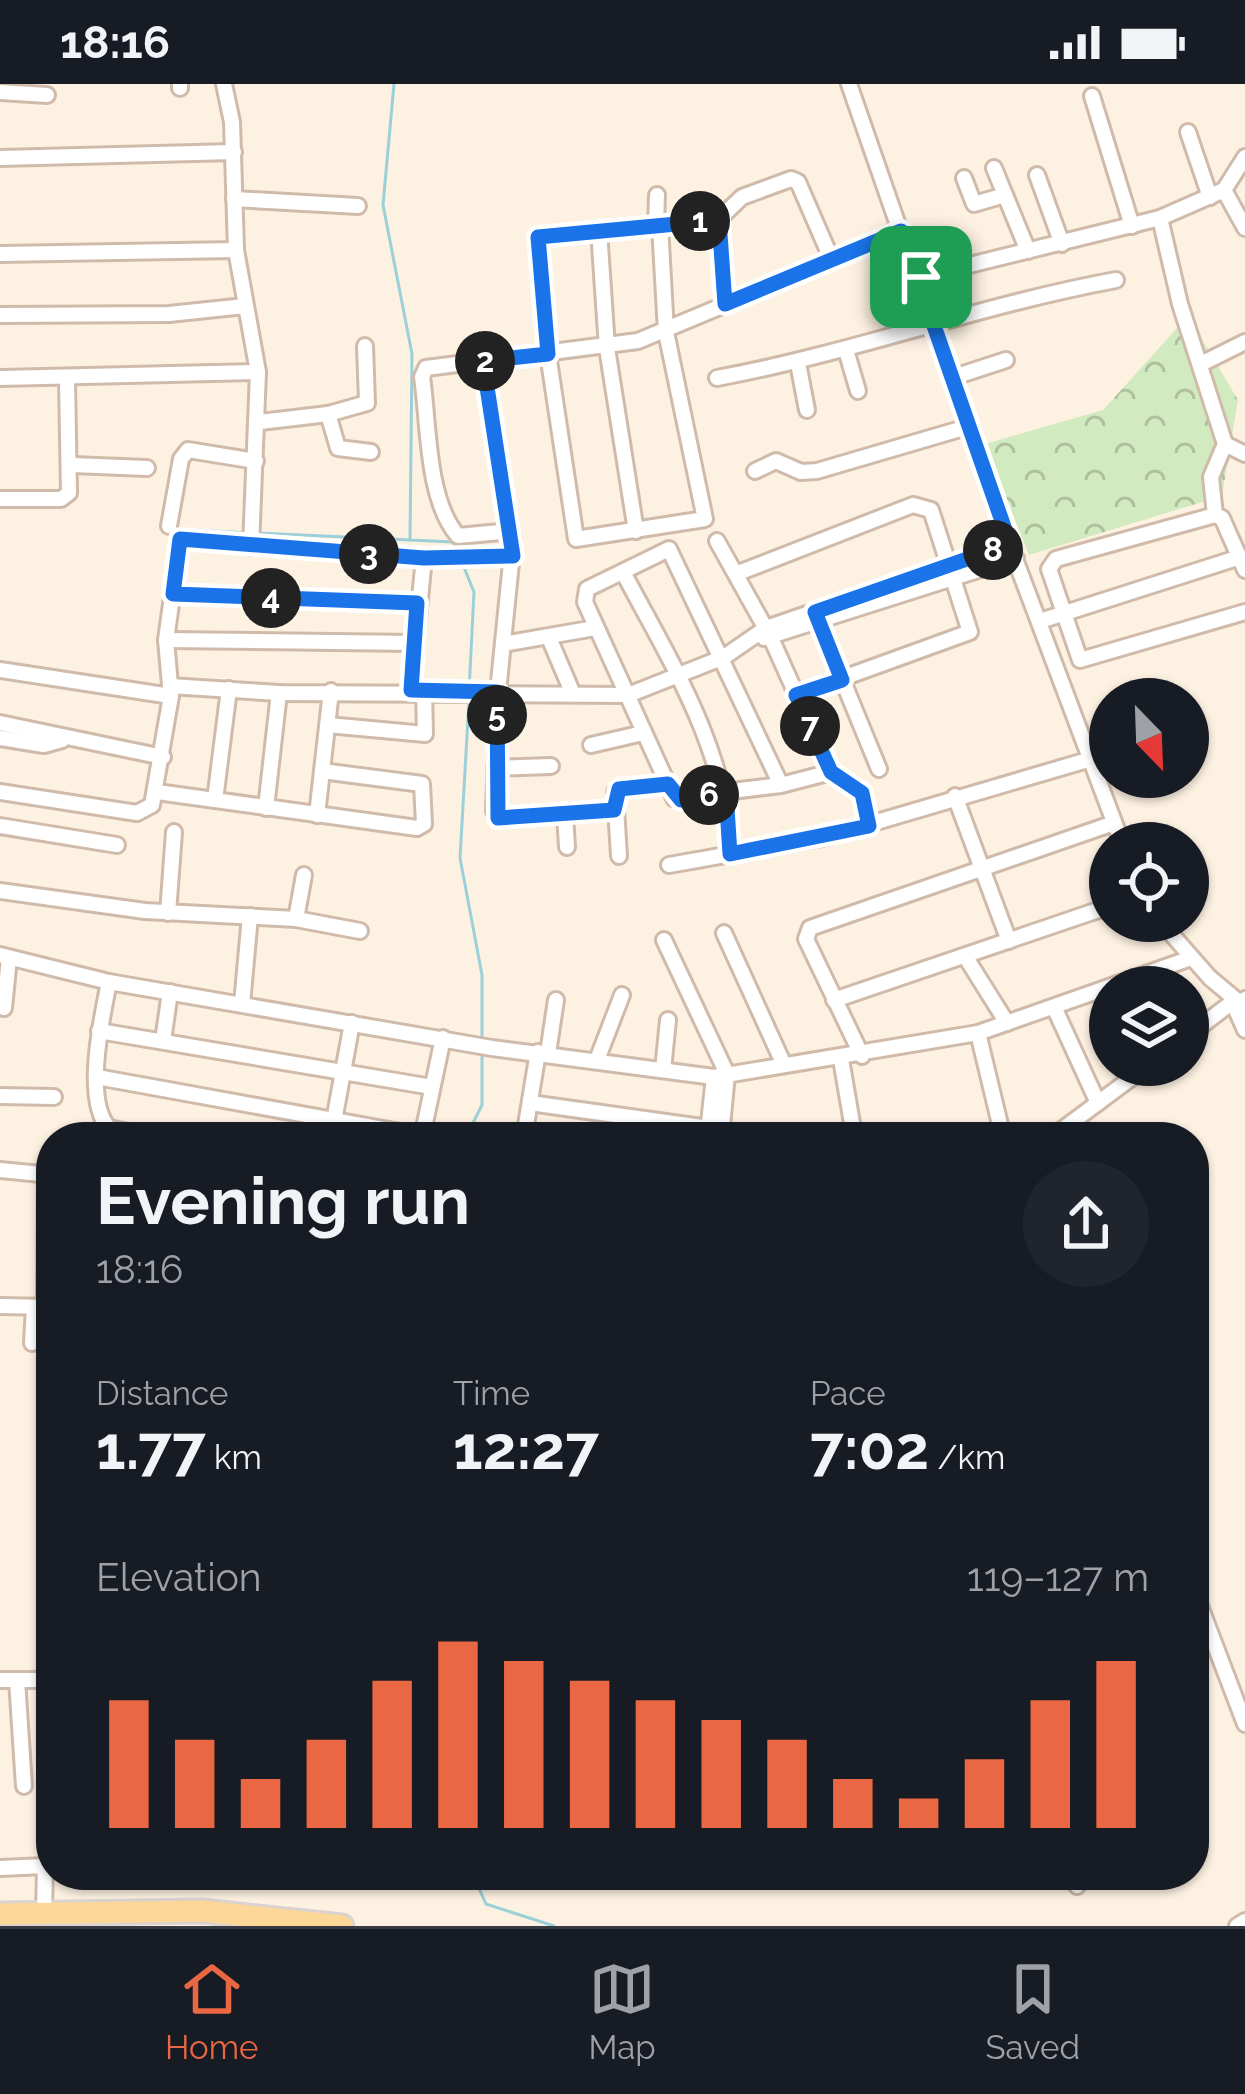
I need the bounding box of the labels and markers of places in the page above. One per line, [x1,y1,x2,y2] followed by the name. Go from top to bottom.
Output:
[670,191,730,251] pin: 1
[870,226,972,328] pin
[455,331,515,391] pin: 2
[963,520,1023,580] pin: 8
[339,524,399,584] pin: 3
[241,568,301,628] pin: 4
[467,685,527,745] pin: 5
[780,696,840,756] pin: 7
[679,765,739,825] pin: 6

